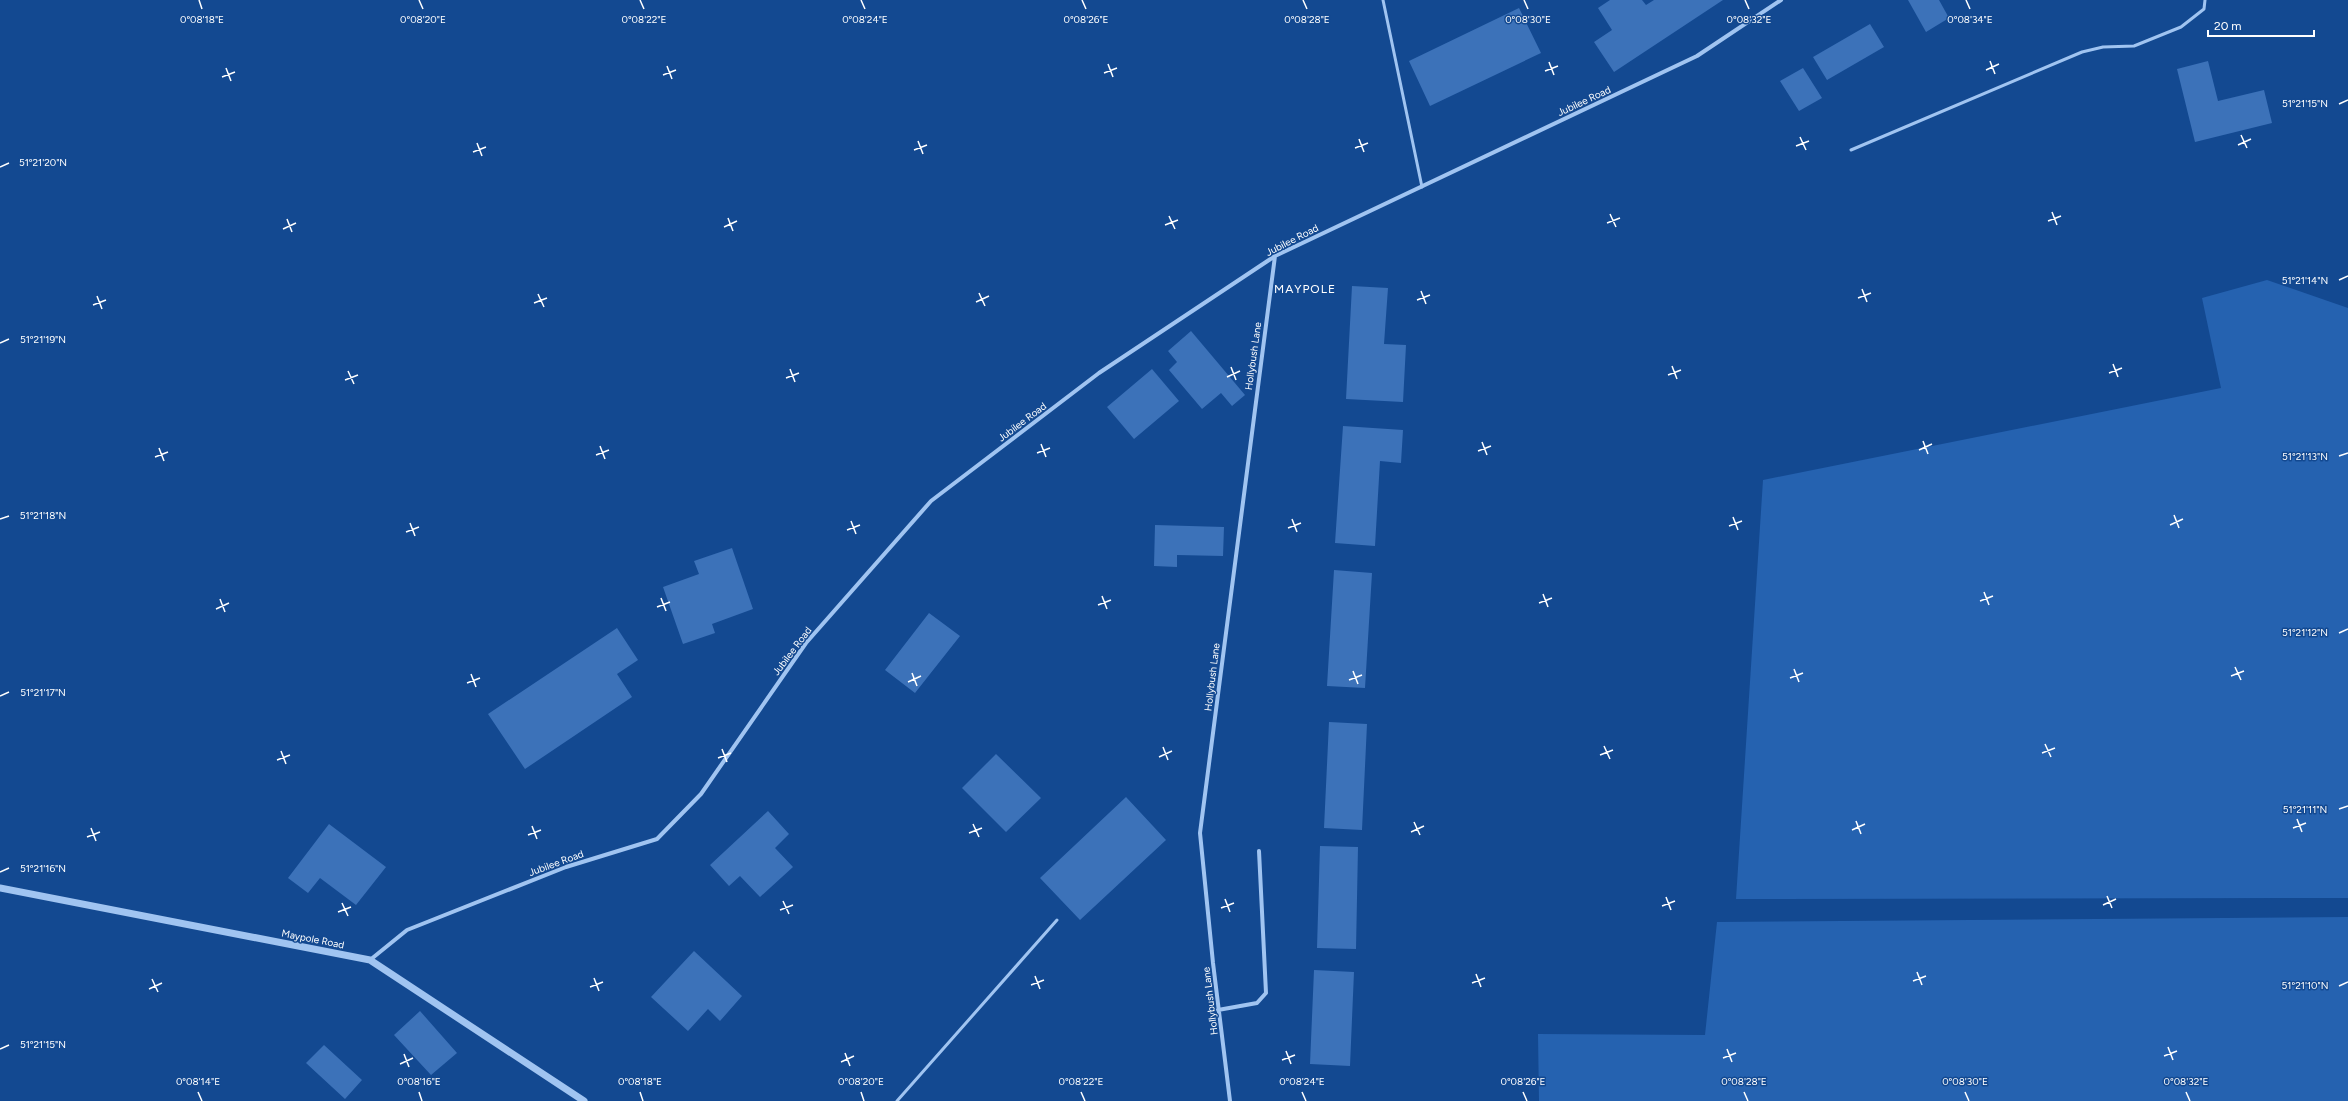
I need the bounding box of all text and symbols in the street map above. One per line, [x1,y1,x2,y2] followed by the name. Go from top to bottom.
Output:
[2208,12,2314,38] scale bar
[180,13,224,26] text: 0°08'18"E
[400,13,446,26] text: 0°08'20"E
[622,13,667,26] text: 0°08'22"E
[842,13,888,26] text: 0°08'24"E
[1063,13,1109,26] text: 0°08'26"E
[1284,13,1330,26] text: 0°08'28"E
[1505,13,1551,26] text: 0°08'30"E
[1727,13,1771,26] text: 0°08'32"E
[1947,13,1993,26] text: 0°08'34"E
[2214,19,2242,33] text: 20 m
[1555,83,1613,119] street label: Jubilee Road
[2282,97,2328,110] text: 51°21'15"N
[19,156,67,169] text: 51°21'20"N
[1263,221,1321,259] street label: Jubilee Road
[2282,274,2328,287] text: 51°21'14"N
[1274,282,1336,296] district label: MAYPOLE
[1242,321,1264,391] street label: Hollybush Lane
[20,333,66,346] text: 51°21'19"N
[995,399,1049,445] street label: Jubilee Road
[2282,450,2328,463] text: 51°21'13"N
[20,509,66,522] text: 51°21'18"N
[769,624,815,678] street label: Jubilee Road
[2282,626,2328,639] text: 51°21'12"N
[1201,642,1223,712] street label: Hollybush Lane
[20,686,66,699] text: 51°21'17"N
[2283,803,2327,816] text: 51°21'11"N
[527,847,585,879] street label: Jubilee Road
[20,862,66,875] text: 51°21'16"N
[281,927,346,951] street label: Maypole Road
[1199,966,1221,1036] street label: Hollybush Lane
[2282,979,2328,992] text: 51°21'10"N
[20,1038,66,1051] text: 51°21'15"N
[176,1075,220,1088] text: 0°08'14"E
[397,1075,441,1088] text: 0°08'16"E
[618,1075,662,1088] text: 0°08'18"E
[838,1075,884,1088] text: 0°08'20"E
[1059,1075,1104,1088] text: 0°08'22"E
[1279,1075,1325,1088] text: 0°08'24"E
[1500,1075,1546,1088] text: 0°08'26"E
[1721,1075,1767,1088] text: 0°08'28"E
[1942,1075,1988,1088] text: 0°08'30"E
[2164,1075,2208,1088] text: 0°08'32"E

